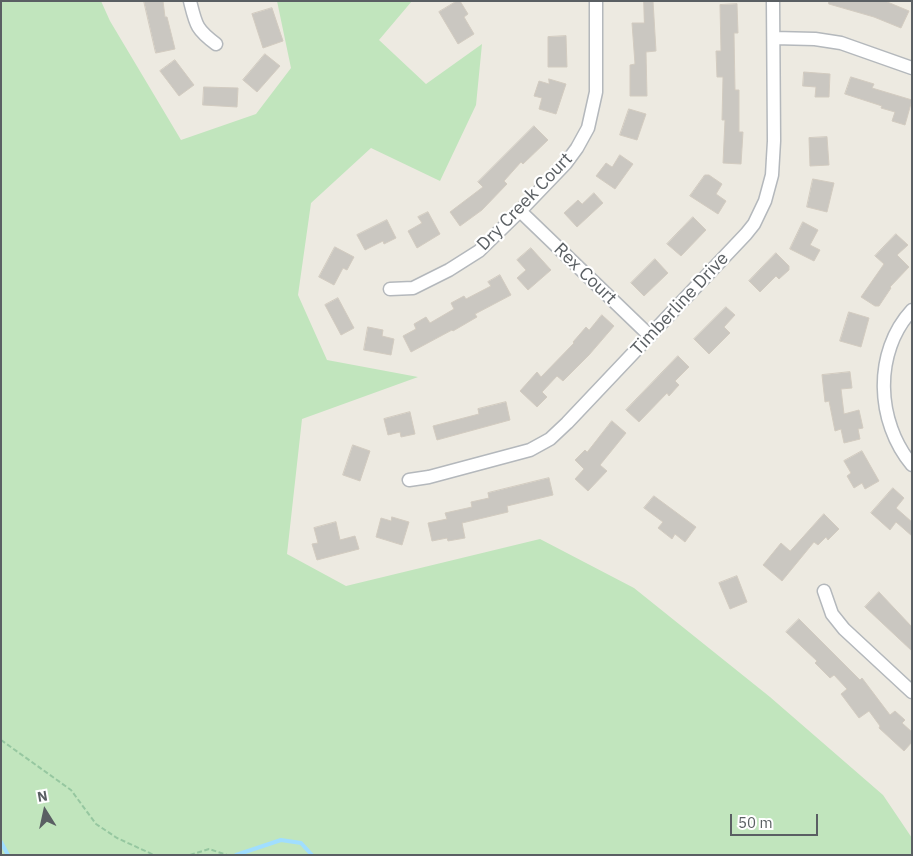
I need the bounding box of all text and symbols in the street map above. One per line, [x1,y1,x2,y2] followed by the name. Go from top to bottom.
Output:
[473,149,577,255] street label: Dry Creek Court
[549,239,621,309] street label: Rex Court
[627,248,733,360] street label: Timberline Drive
[20,786,70,836] north arrow
[36,786,49,806] text: N
[733,804,820,836] scale bar
[738,813,773,832] text: 50 m

